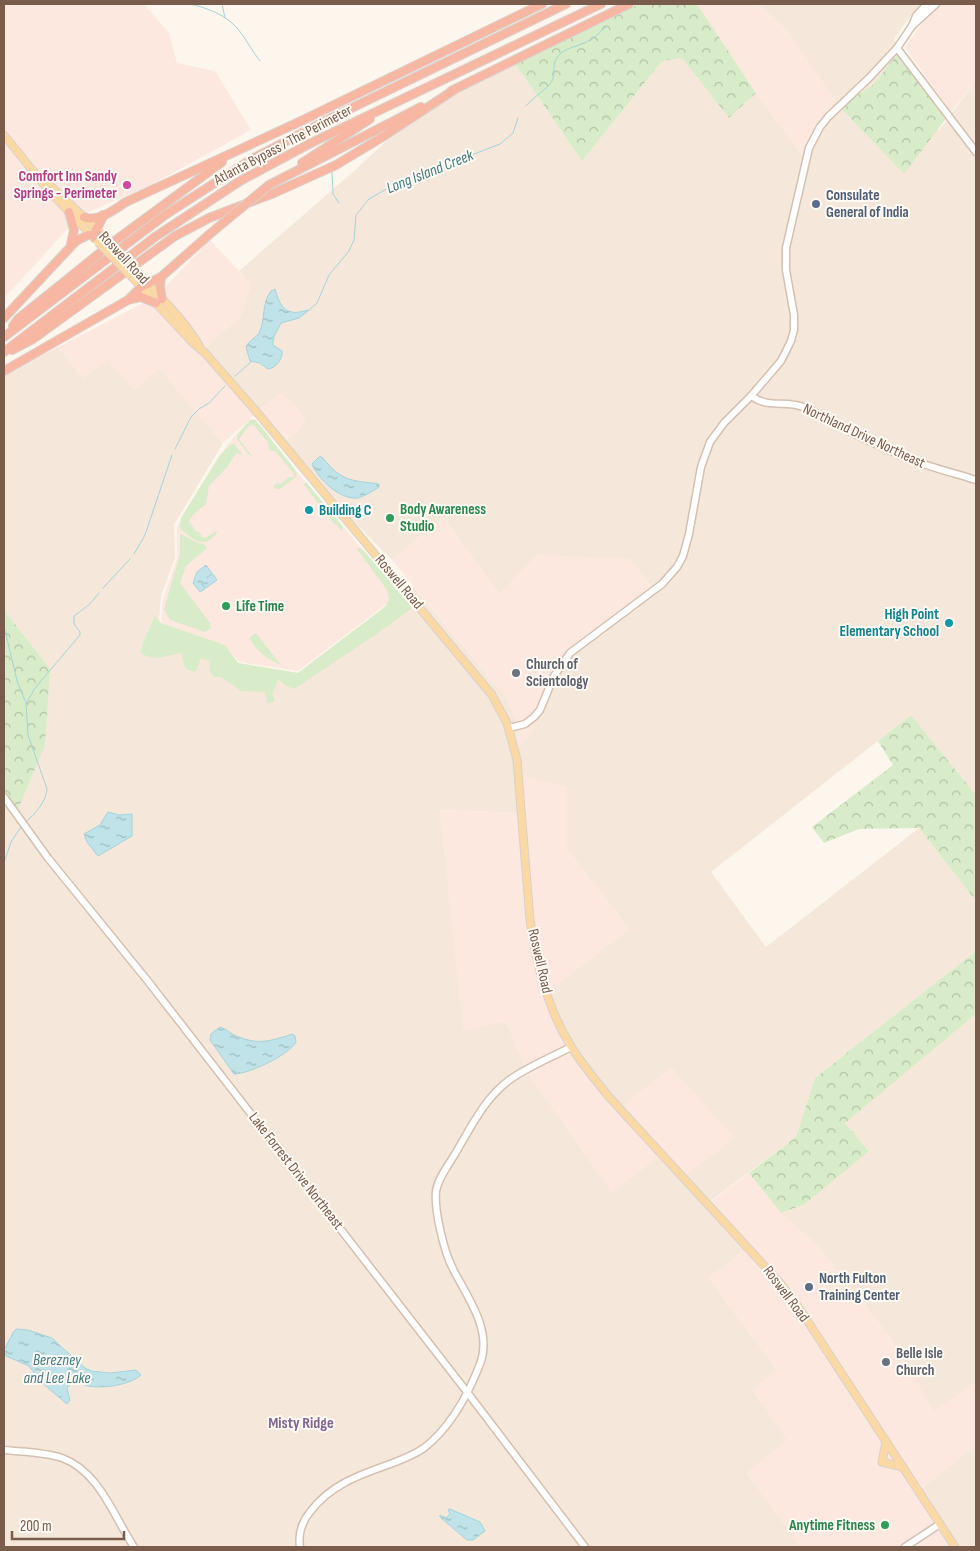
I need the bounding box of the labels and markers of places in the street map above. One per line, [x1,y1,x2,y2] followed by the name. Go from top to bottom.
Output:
[14,167,118,203] place label: Comfort Inn Sandy Springs - Perimeter
[121,179,133,191] marker: Comfort Inn Sandy Springs - Perimeter
[826,186,909,222] place label: Consulate General of India
[810,198,822,210] marker: Consulate General of India
[400,500,486,536] place label: Body Awareness Studio
[319,501,372,520] place label: Building C
[303,504,315,516] marker: Building C
[384,512,396,524] marker: Body Awareness Studio
[236,597,284,616] place label: Life Time
[220,600,232,612] marker: Life Time
[840,605,939,641] place label: High Point Elementary School
[943,617,955,629] marker: High Point Elementary School
[526,655,589,691] place label: Church of Scientology
[510,667,522,679] marker: Church of Scientology
[819,1269,900,1305] place label: North Fulton Training Center
[803,1281,815,1293] marker: North Fulton Training Center
[896,1344,943,1380] place label: Belle Isle Church
[880,1356,892,1368] marker: Belle Isle Church
[788,1516,875,1535] place label: Anytime Fitness
[879,1519,891,1531] marker: Anytime Fitness

